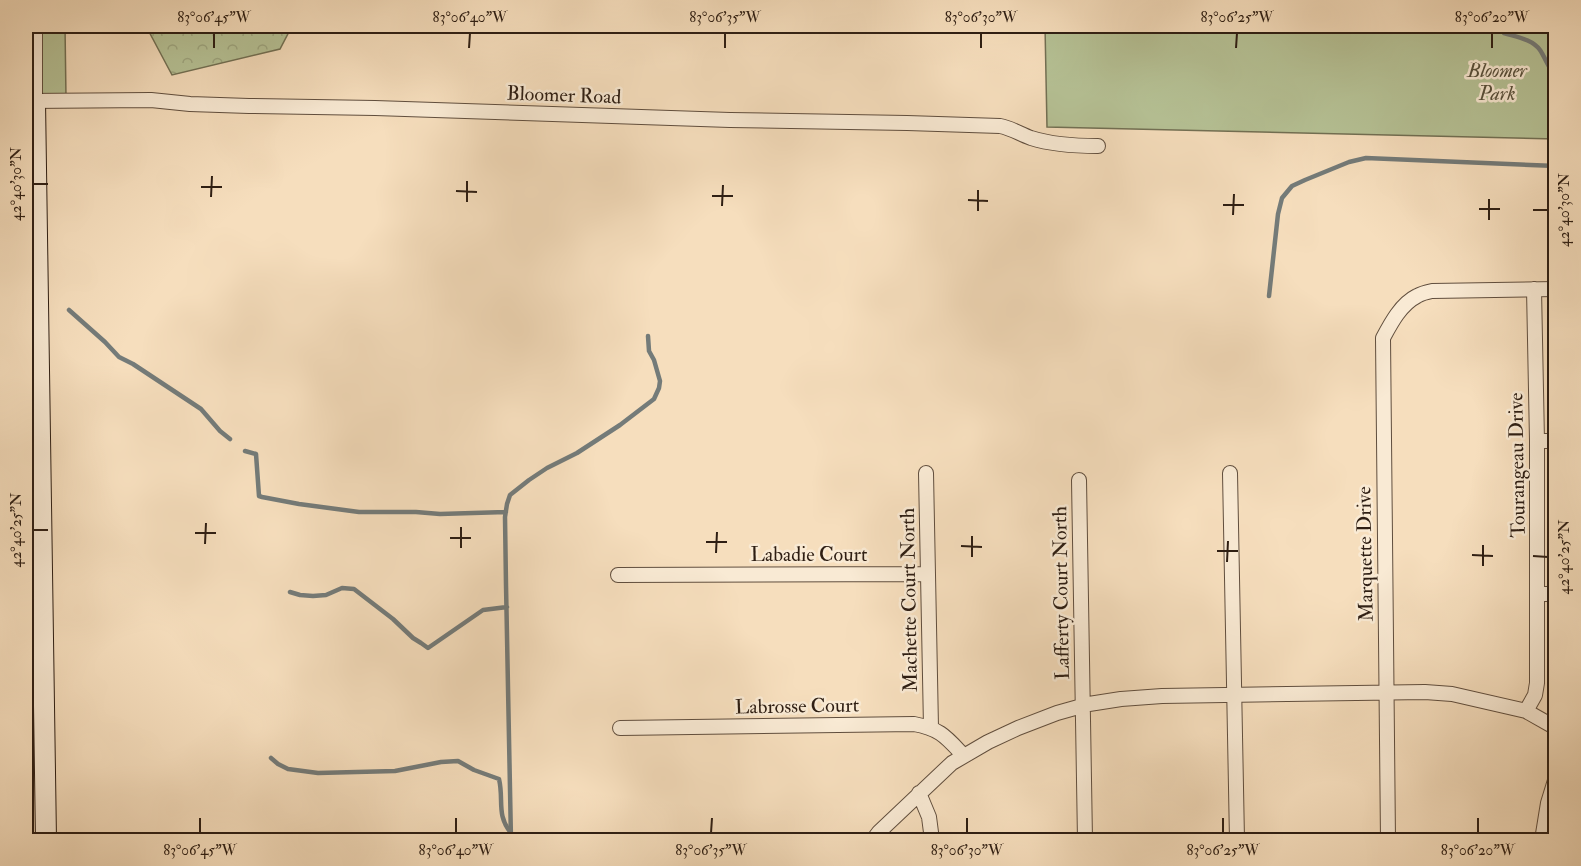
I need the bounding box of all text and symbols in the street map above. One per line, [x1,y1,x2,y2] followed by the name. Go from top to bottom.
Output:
[177,8,252,27] text: 83°06'45"W
[433,8,508,27] text: 83°06'40"W
[689,8,761,27] text: 83°06'35"W
[945,8,1018,27] text: 83°06'30"W
[1200,8,1274,27] text: 83°06'25"W
[1455,8,1530,27] text: 83°06'20"W
[1466,58,1528,106] park label: Bloomer Park
[506,81,622,109] street label: Bloomer Road
[7,146,26,221] text: 42°40'30"N
[1555,172,1574,247] text: 42°40'30"N
[1503,392,1531,538] street label: Tourangeau Drive
[1351,486,1379,622] street label: Marquette Drive
[7,492,26,567] text: 42°40'25"N
[1047,505,1075,680] street label: Lafferty Court North
[895,507,923,692] street label: Machette Court North
[1555,519,1574,594] text: 42°40'25"N
[751,542,868,567] street label: Labadie Court
[735,692,860,720] street label: Labrosse Court
[163,841,238,860] text: 83°06'45"W
[419,841,494,860] text: 83°06'40"W
[675,841,747,860] text: 83°06'35"W
[931,841,1004,860] text: 83°06'30"W
[1186,841,1260,860] text: 83°06'25"W
[1441,841,1516,860] text: 83°06'20"W

